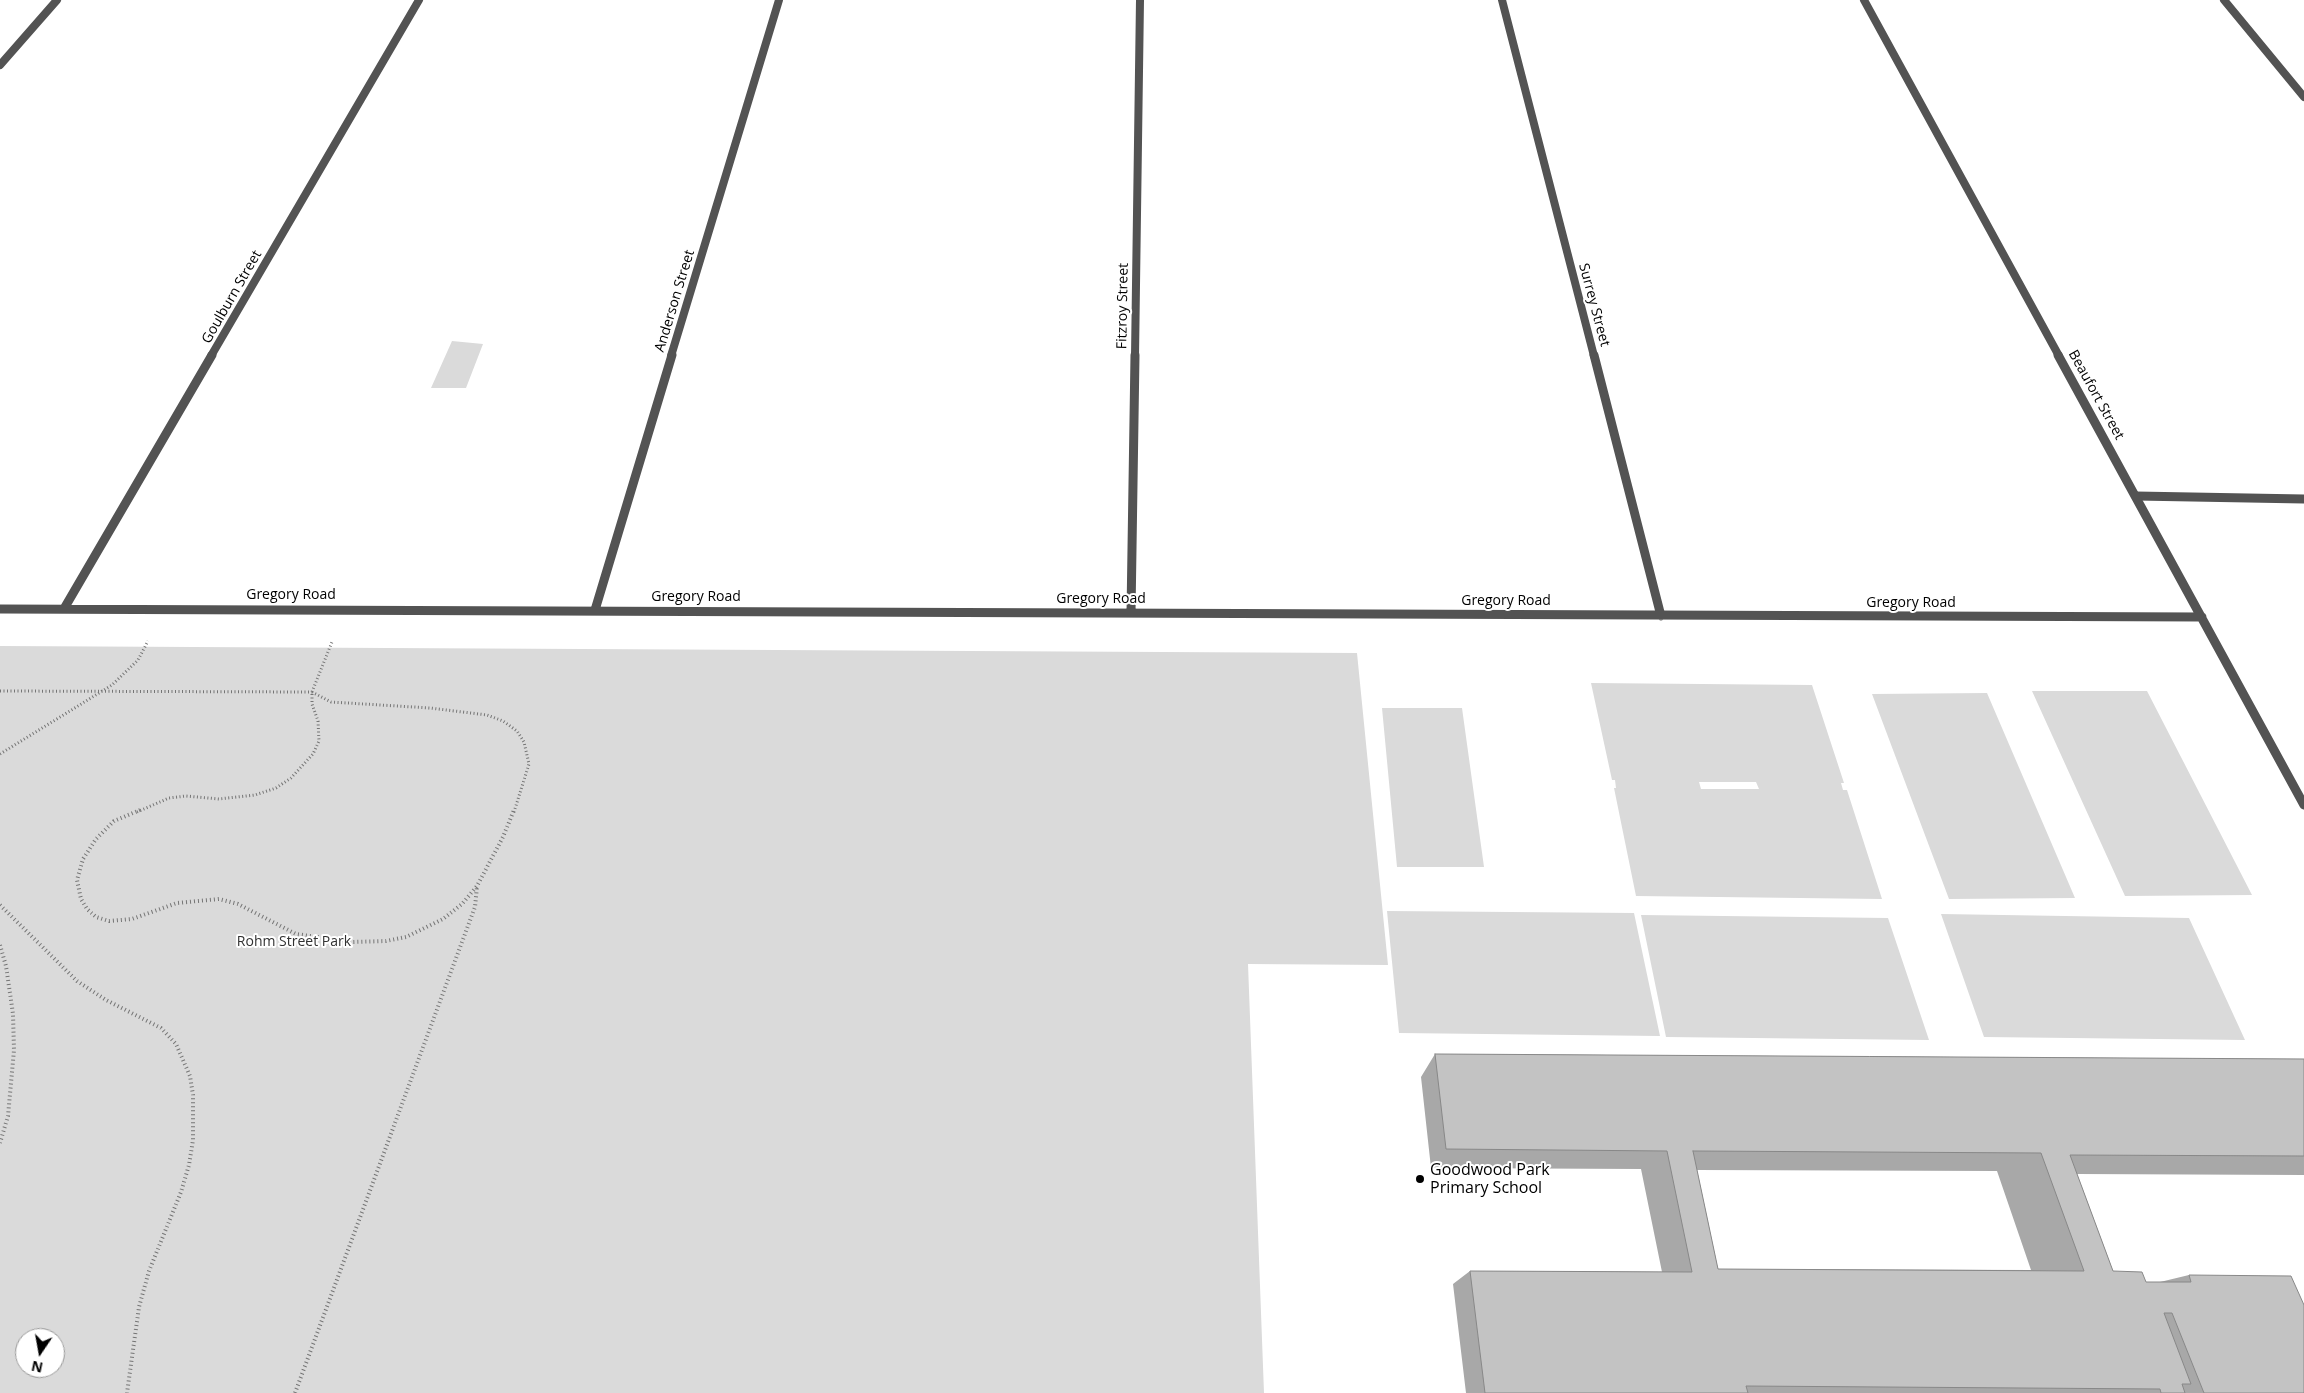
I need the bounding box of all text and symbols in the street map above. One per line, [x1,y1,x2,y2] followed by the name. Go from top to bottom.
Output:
[198,247,266,347] street label: Goulburn Street
[651,248,699,354] street label: Anderson Street
[1575,262,1613,348] street label: Surrey Street
[1114,263,1132,349] street label: Fitzroy Street
[2064,347,2128,443] street label: Beaufort Street
[246,587,336,603] street label: Gregory Road
[651,589,741,605] street label: Gregory Road
[1056,591,1146,607] street label: Gregory Road
[1461,593,1551,609] street label: Gregory Road
[1866,595,1956,611] street label: Gregory Road
[237,934,351,950] park label: Rohm Street Park
[1430,1160,1550,1198] place label: Goodwood Park Primary School
[1414,1173,1426,1185] marker: Goodwood Park Primary School
[15,1328,65,1378] north arrow
[29,1357,45,1378] text: N

